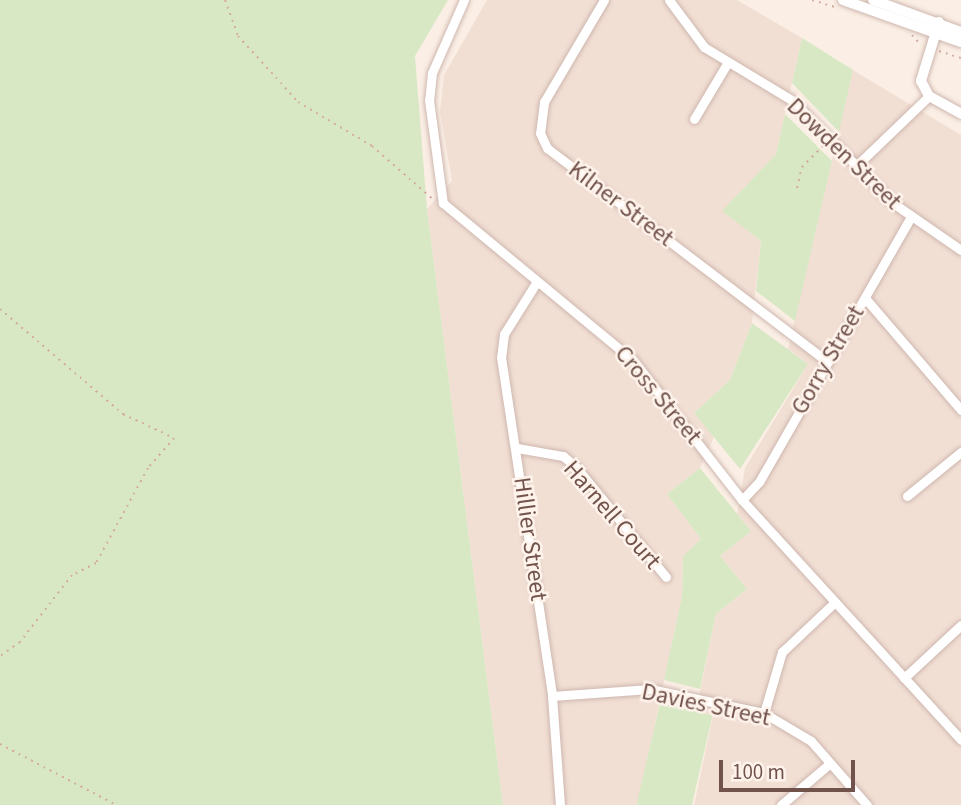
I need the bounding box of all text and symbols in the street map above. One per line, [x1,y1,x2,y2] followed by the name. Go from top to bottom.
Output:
[781,92,907,216] street label: Dowden Street
[563,155,679,253] street label: Kilner Street
[785,300,871,420] street label: Gorry Street
[608,340,708,450] street label: Cross Street
[557,455,667,575] street label: Harnell Court
[507,475,553,603] street label: Hillier Street
[639,677,773,733] street label: Davies Street
[723,746,860,790] scale bar
[732,757,785,787] text: 100 m

